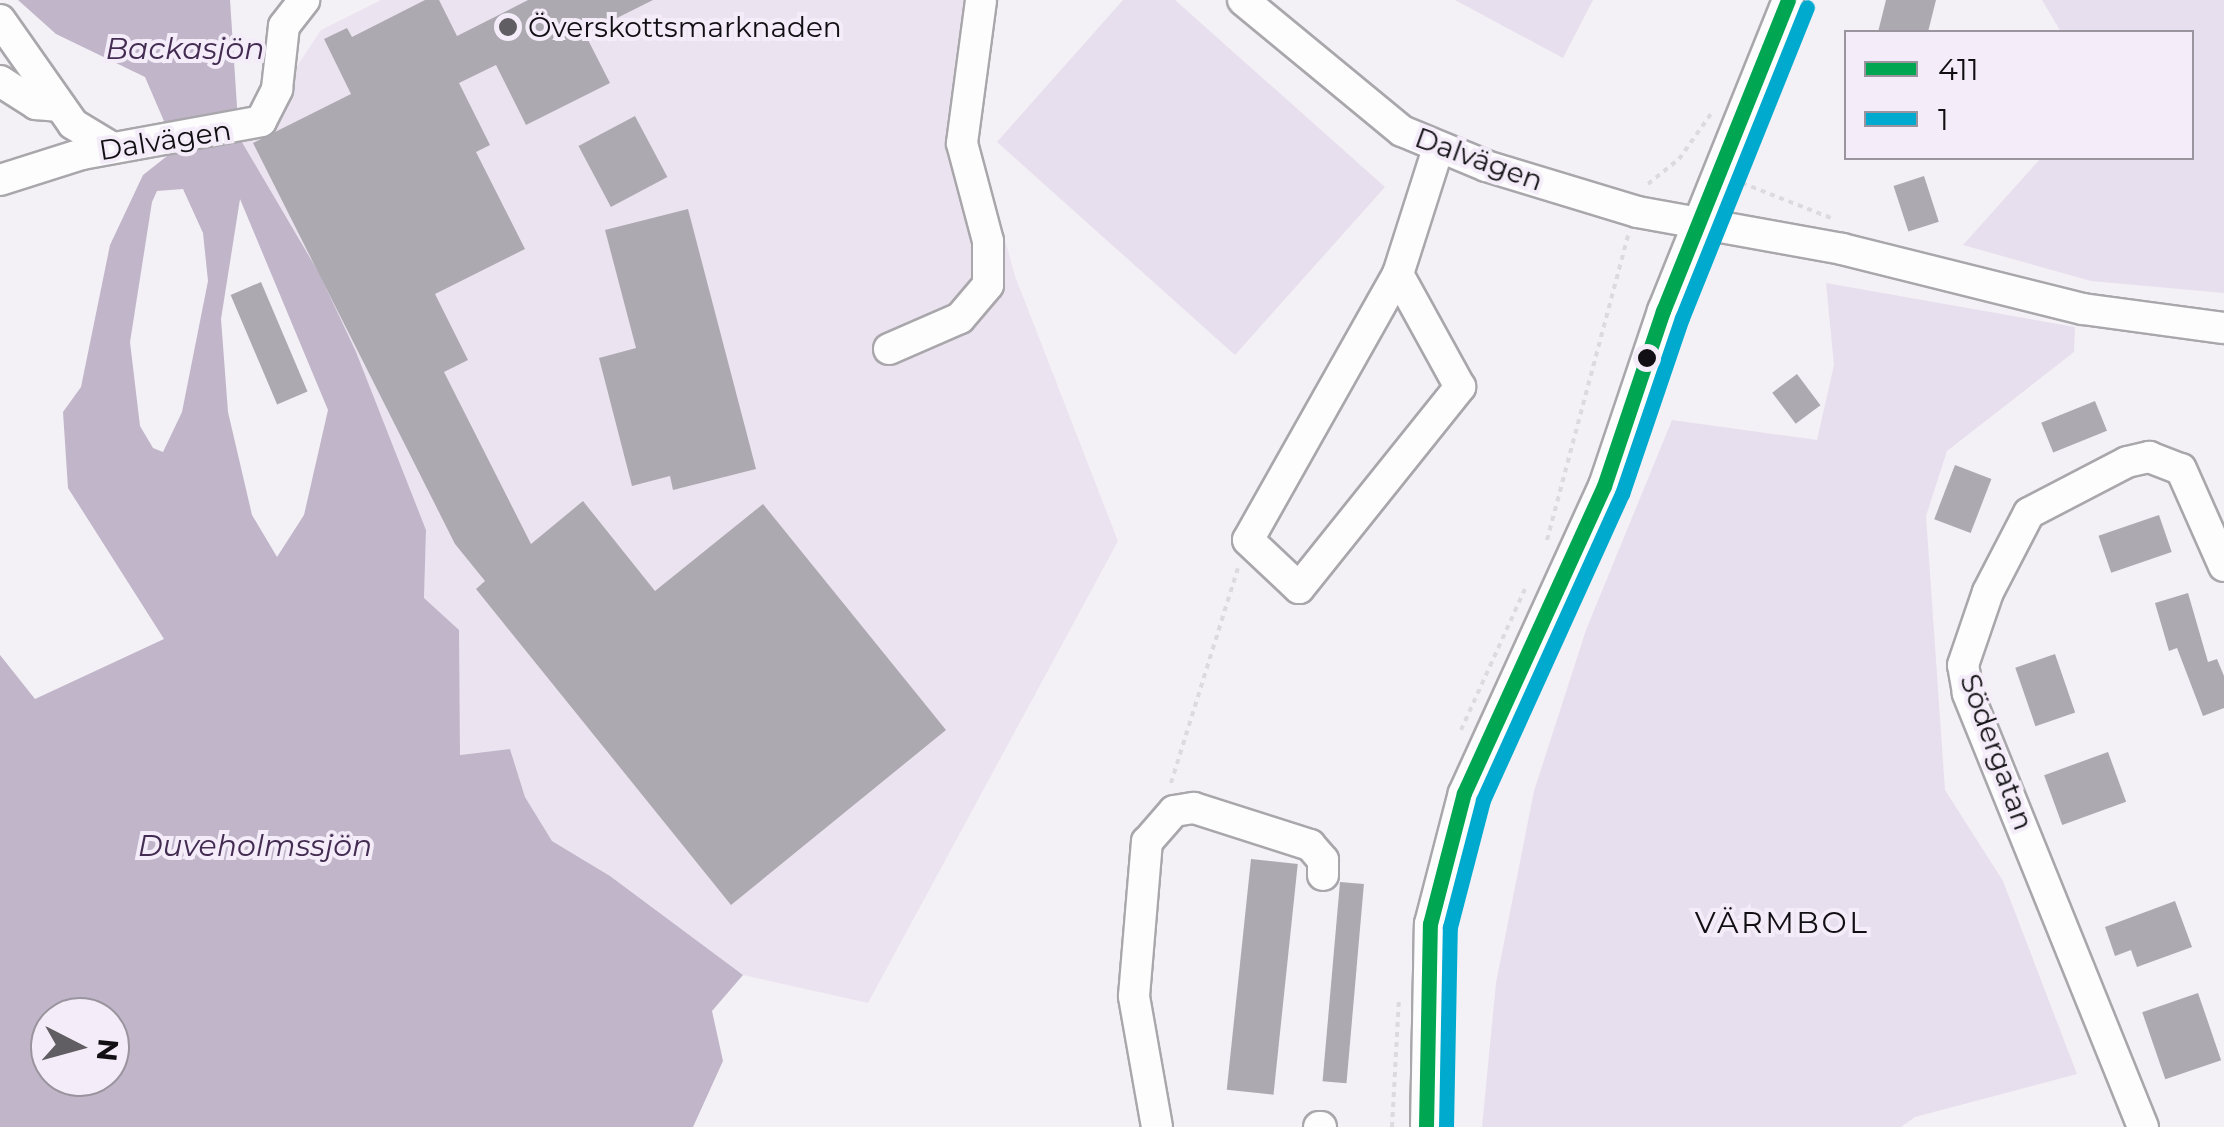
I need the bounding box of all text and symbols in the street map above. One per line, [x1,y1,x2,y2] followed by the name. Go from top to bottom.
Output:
[528,10,842,44] place label: Överskottsmarknaden
[497,16,519,38] marker: Överskottsmarknaden
[1844,30,2194,160] legend
[105,31,265,67] water label: Backasjön
[1938,51,1979,88] text: 411
[1938,101,1949,138] text: 1
[97,113,233,167] street label: Dalvägen
[1411,120,1547,198] street label: Dalvägen
[1637,348,1657,368] unlabelled marker
[1953,669,2041,835] street label: Södergatan
[138,828,372,864] water label: Duveholmssjön
[1695,905,1869,941] district label: VÄRMBOL
[30,997,130,1097] north arrow
[90,1037,126,1063] text: N

